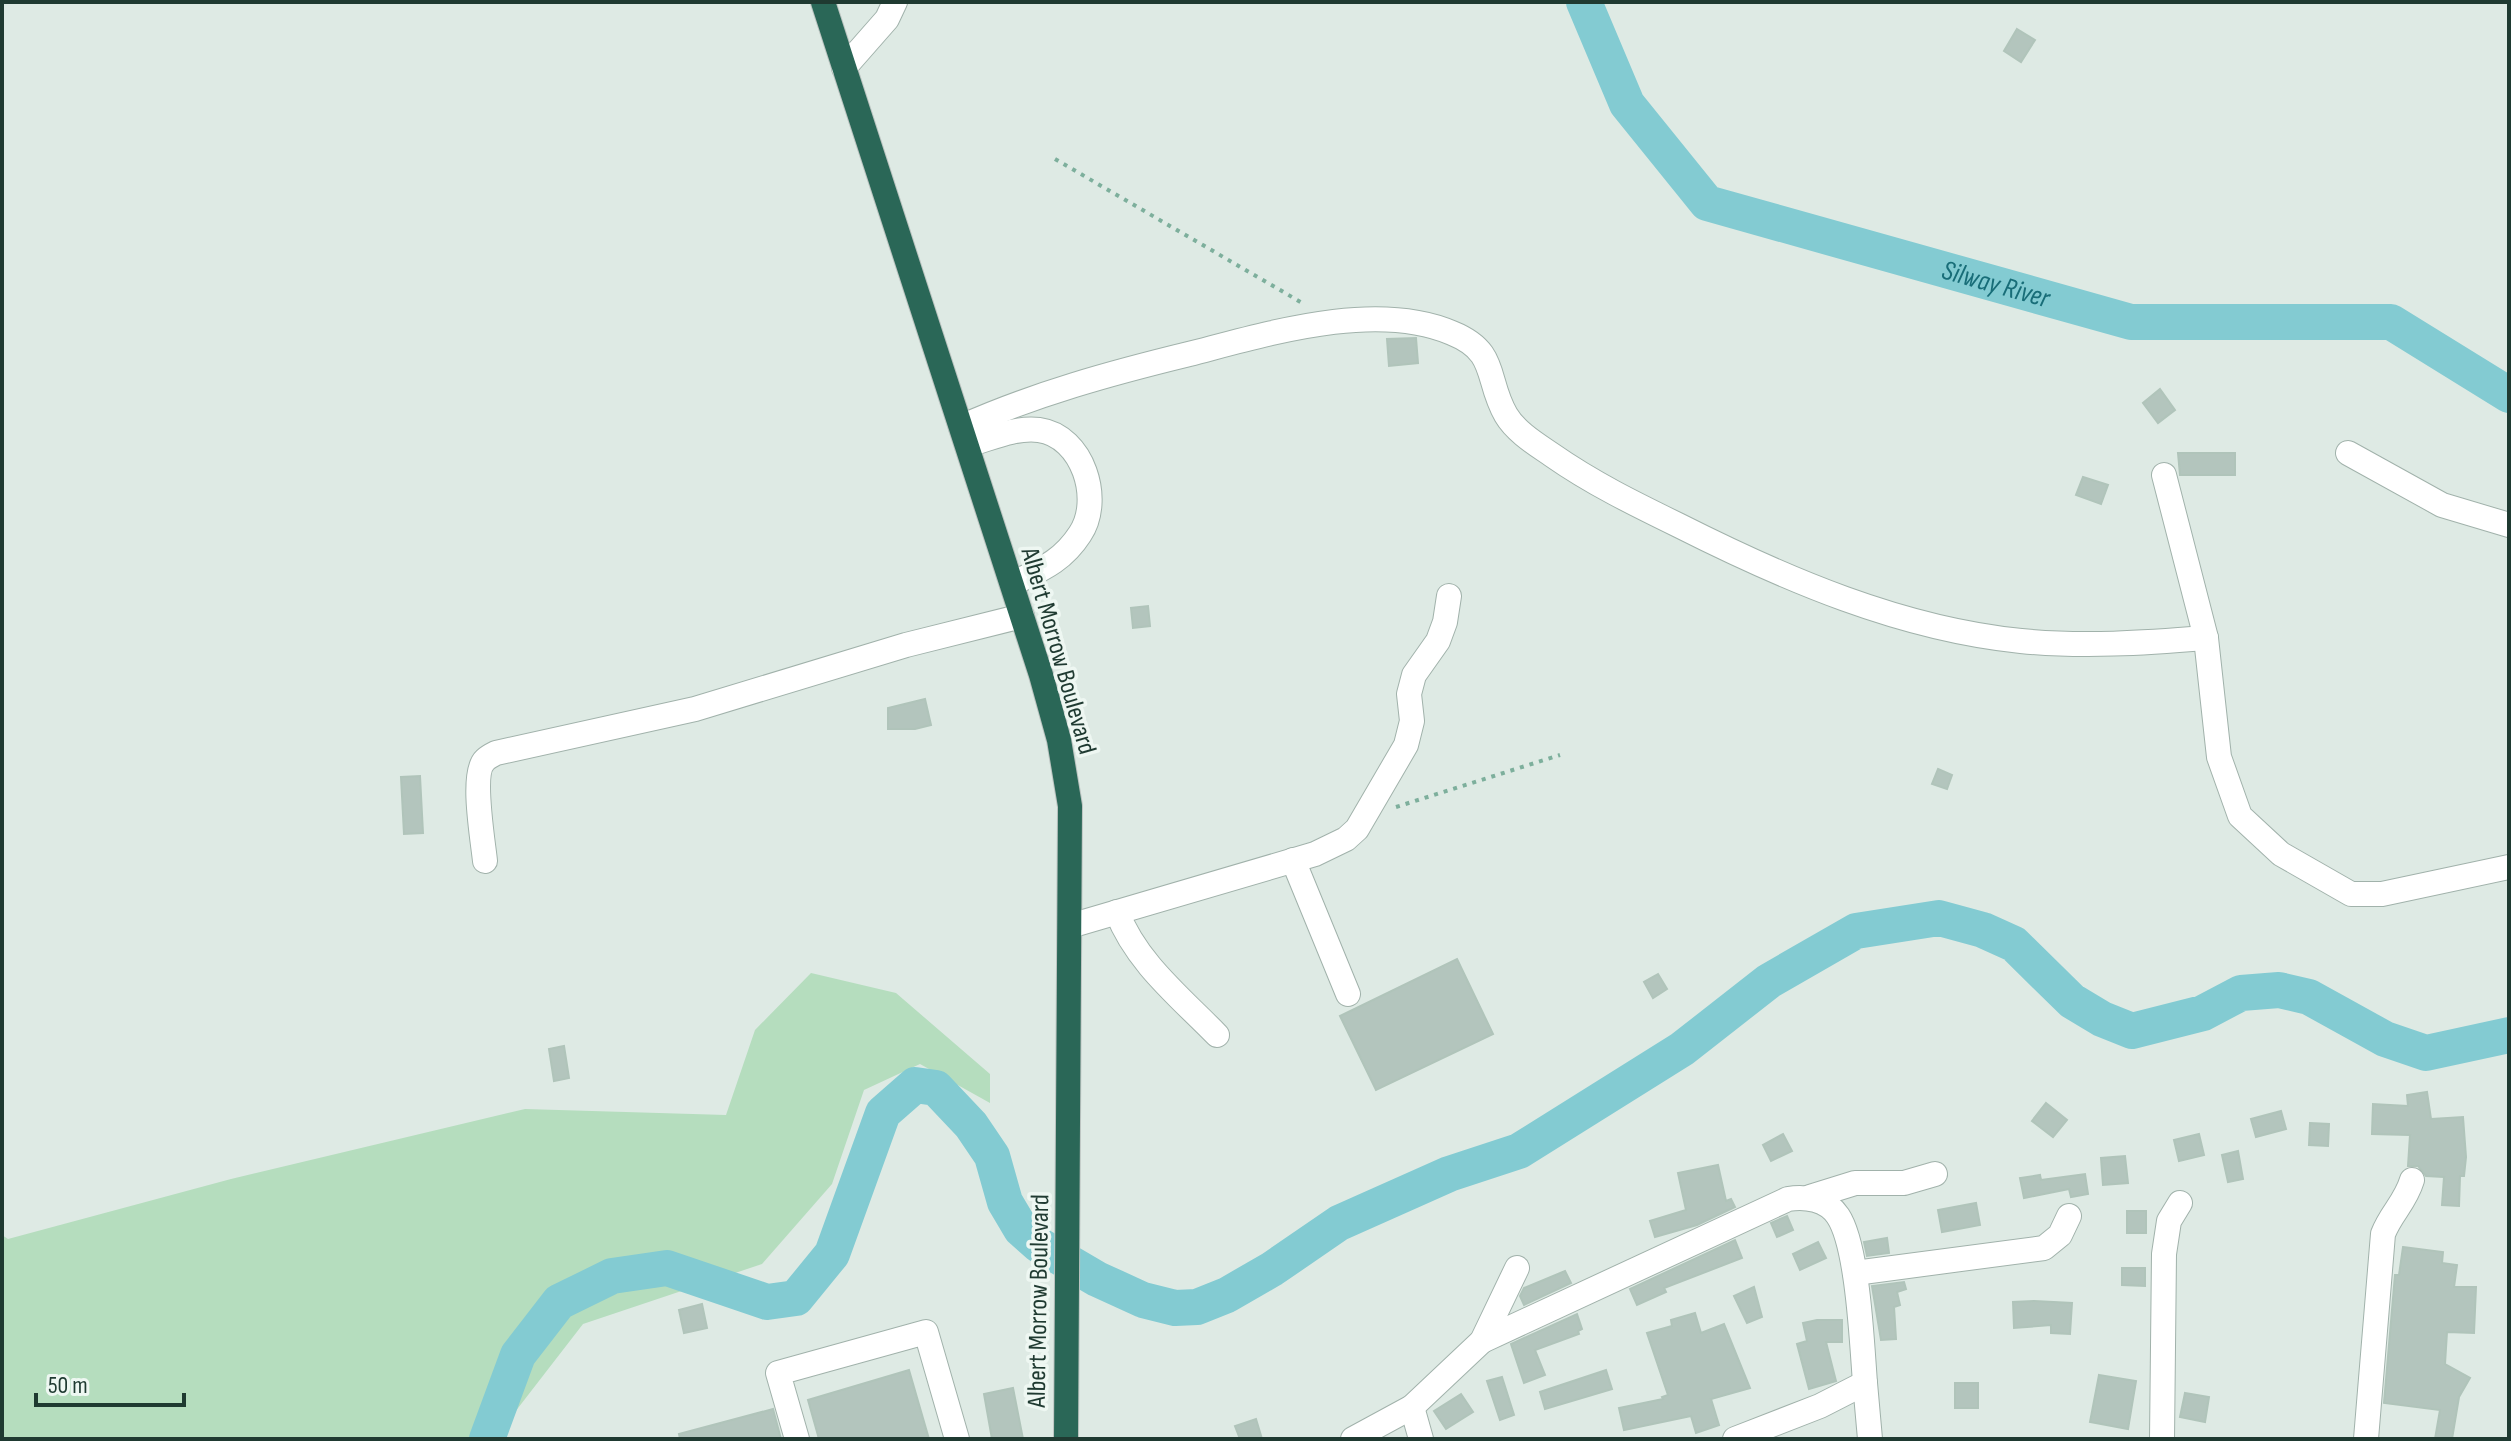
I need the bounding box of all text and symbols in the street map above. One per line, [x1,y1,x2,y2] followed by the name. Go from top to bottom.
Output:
[1938,253,2055,315] water label: Silway River
[1013,543,1102,758] street label: Albert Morrow Boulevard
[1022,1194,1056,1409] street label: Albert Morrow Boulevard
[36,1357,184,1407] scale bar
[48,1371,88,1400] text: 50 m

